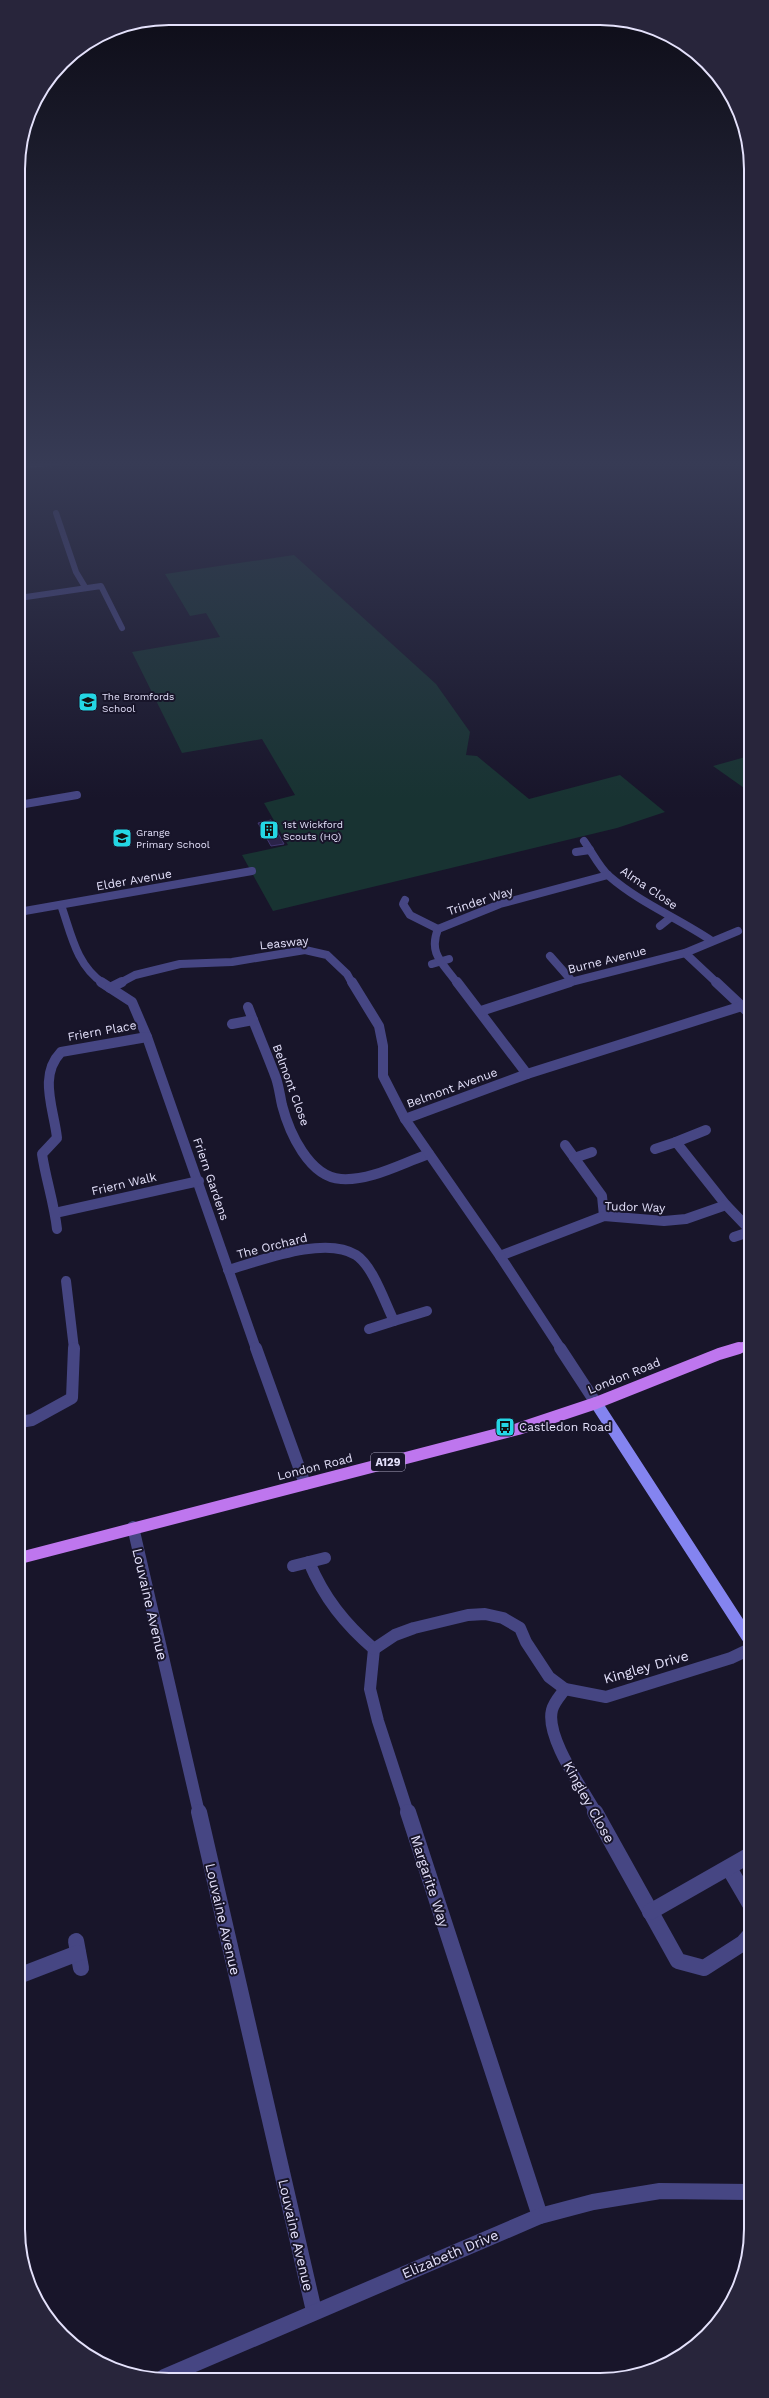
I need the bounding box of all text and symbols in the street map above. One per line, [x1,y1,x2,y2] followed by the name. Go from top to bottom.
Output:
[77,691,99,713] school or university icon: The Bromfords School
[102,691,174,714] place label: The Bromfords School
[258,819,280,841] building icon: 1st Wickford Scouts (HQ)
[283,819,343,842] place label: 1st Wickford Scouts (HQ)
[111,827,133,849] school or university icon: Grange Primary School
[136,827,210,850] place label: Grange Primary School
[618,864,680,912] street label: Alma Close
[95,866,173,894] street label: Elder Avenue
[445,884,516,918] street label: Trinder Way
[259,933,310,953] street label: Leasway
[566,943,648,977] street label: Burne Avenue
[66,1018,138,1044] street label: Friern Place
[270,1042,312,1128] street label: Belmont Close
[405,1065,499,1111] street label: Belmont Avenue
[190,1136,232,1222] street label: Friern Gardens
[90,1170,158,1198] street label: Friern Walk
[604,1199,666,1215] street label: Tudor Way
[235,1230,309,1262] street label: The Orchard
[586,1355,662,1397] street label: London Road
[494,1416,516,1438] bus stop icon: Castledon Road
[519,1420,612,1434] place label: Castledon Road
[276,1451,354,1483] street label: London Road
[371,1453,405,1471] road number: A129
[129,1546,171,1662] street label: Louvaine Avenue
[602,1647,690,1687] street label: Kingley Drive
[560,1759,618,1845] street label: Kingley Close
[408,1833,453,1930] street label: Margarite Way
[202,1861,244,1977] street label: Louvaine Avenue
[275,2177,317,2293] street label: Louvaine Avenue
[399,2226,501,2282] street label: Elizabeth Drive

